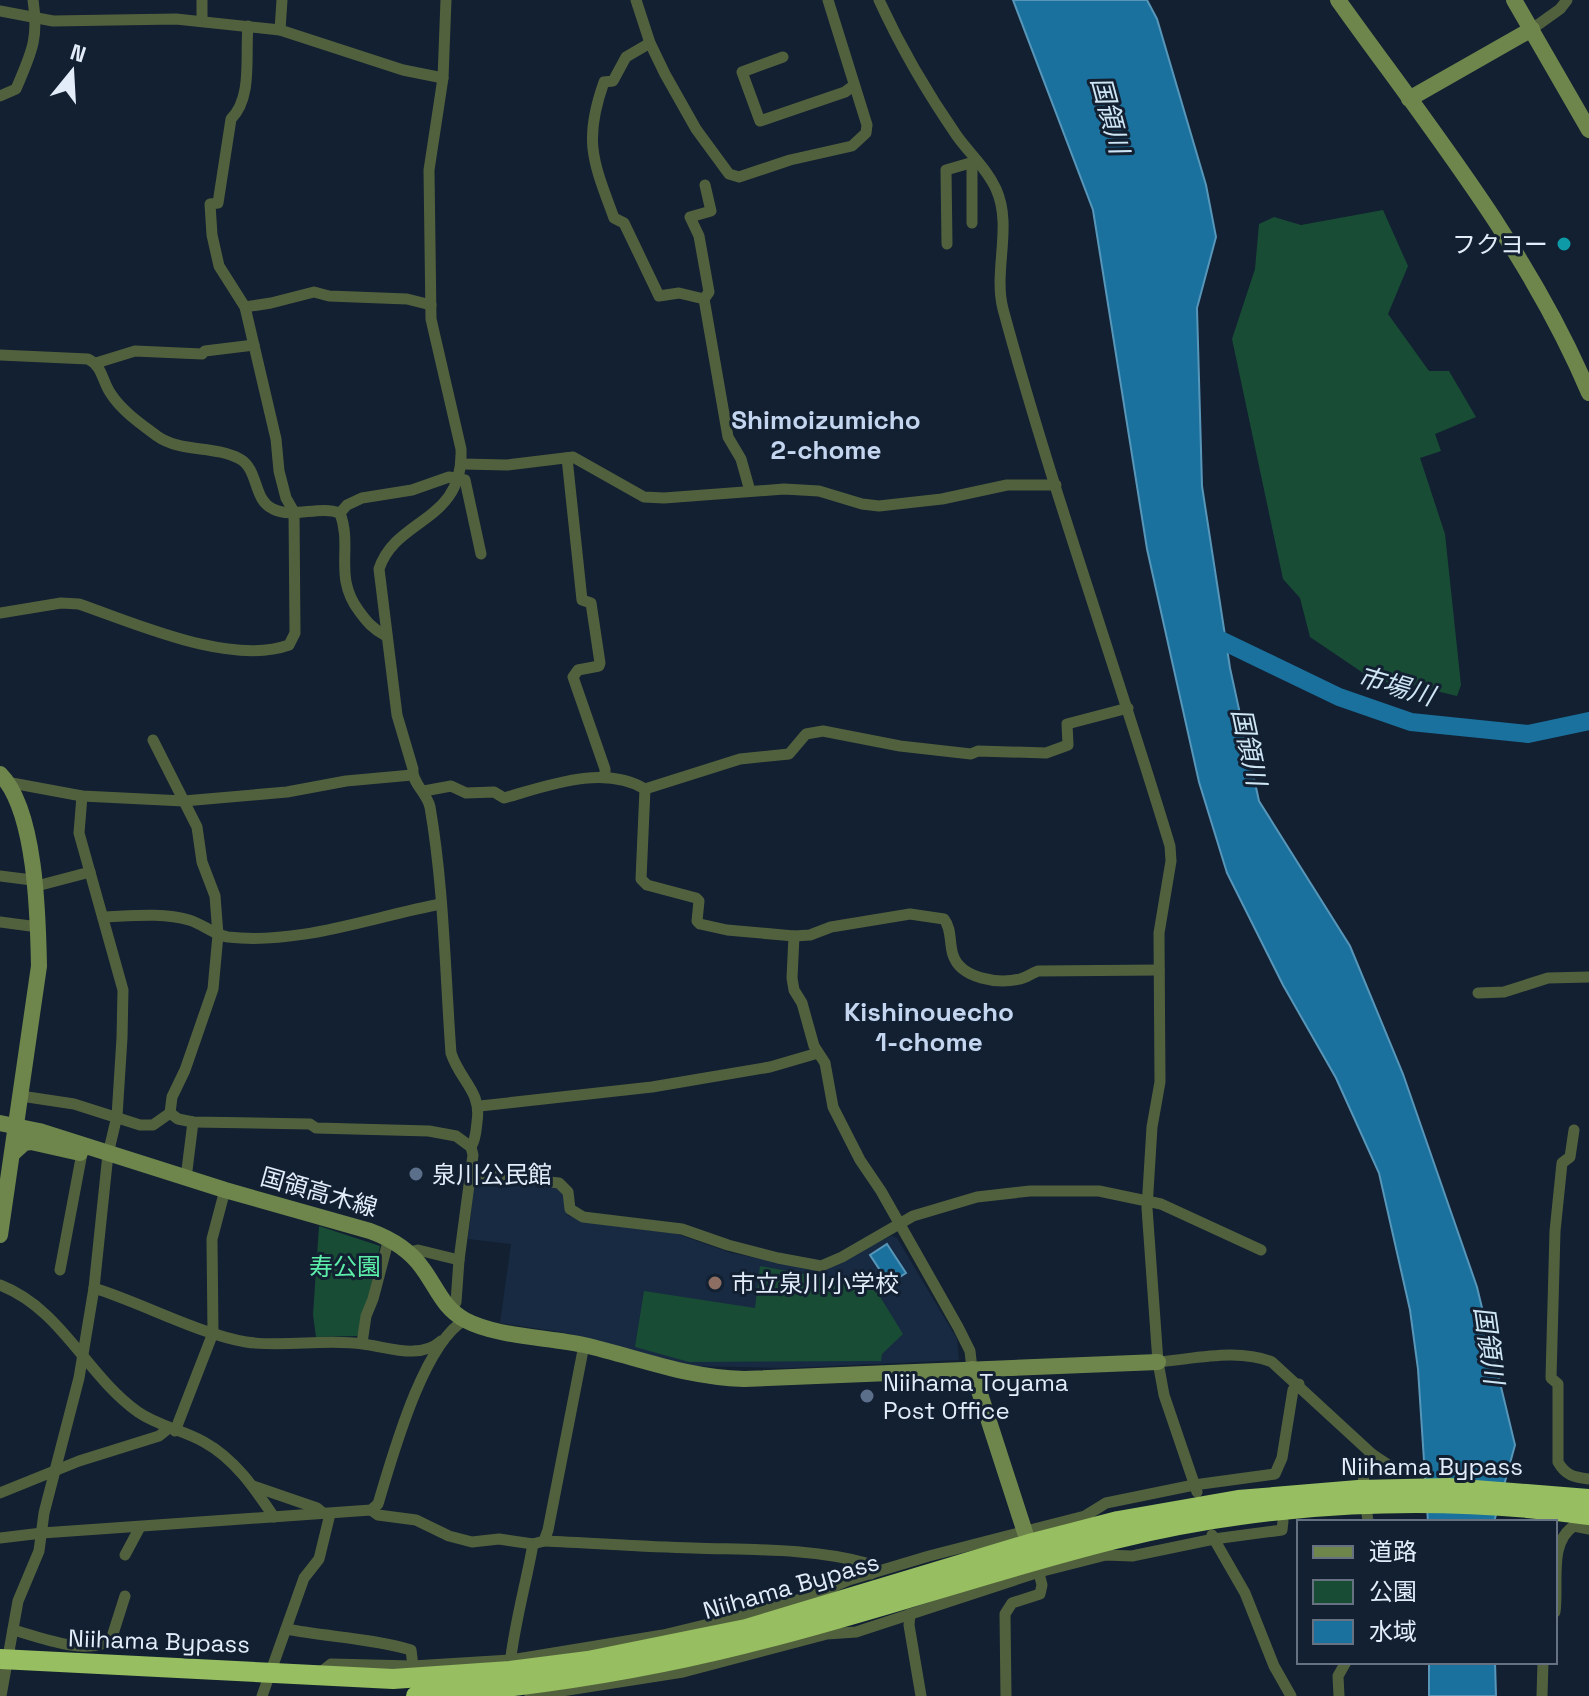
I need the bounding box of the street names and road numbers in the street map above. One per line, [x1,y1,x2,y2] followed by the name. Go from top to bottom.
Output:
[257,1161,381,1223] street label: 国領高木線
[1341,1451,1523,1482] street label: Niihama Bypass
[699,1546,883,1626] street label: Niihama Bypass
[68,1622,250,1660] street label: Niihama Bypass

